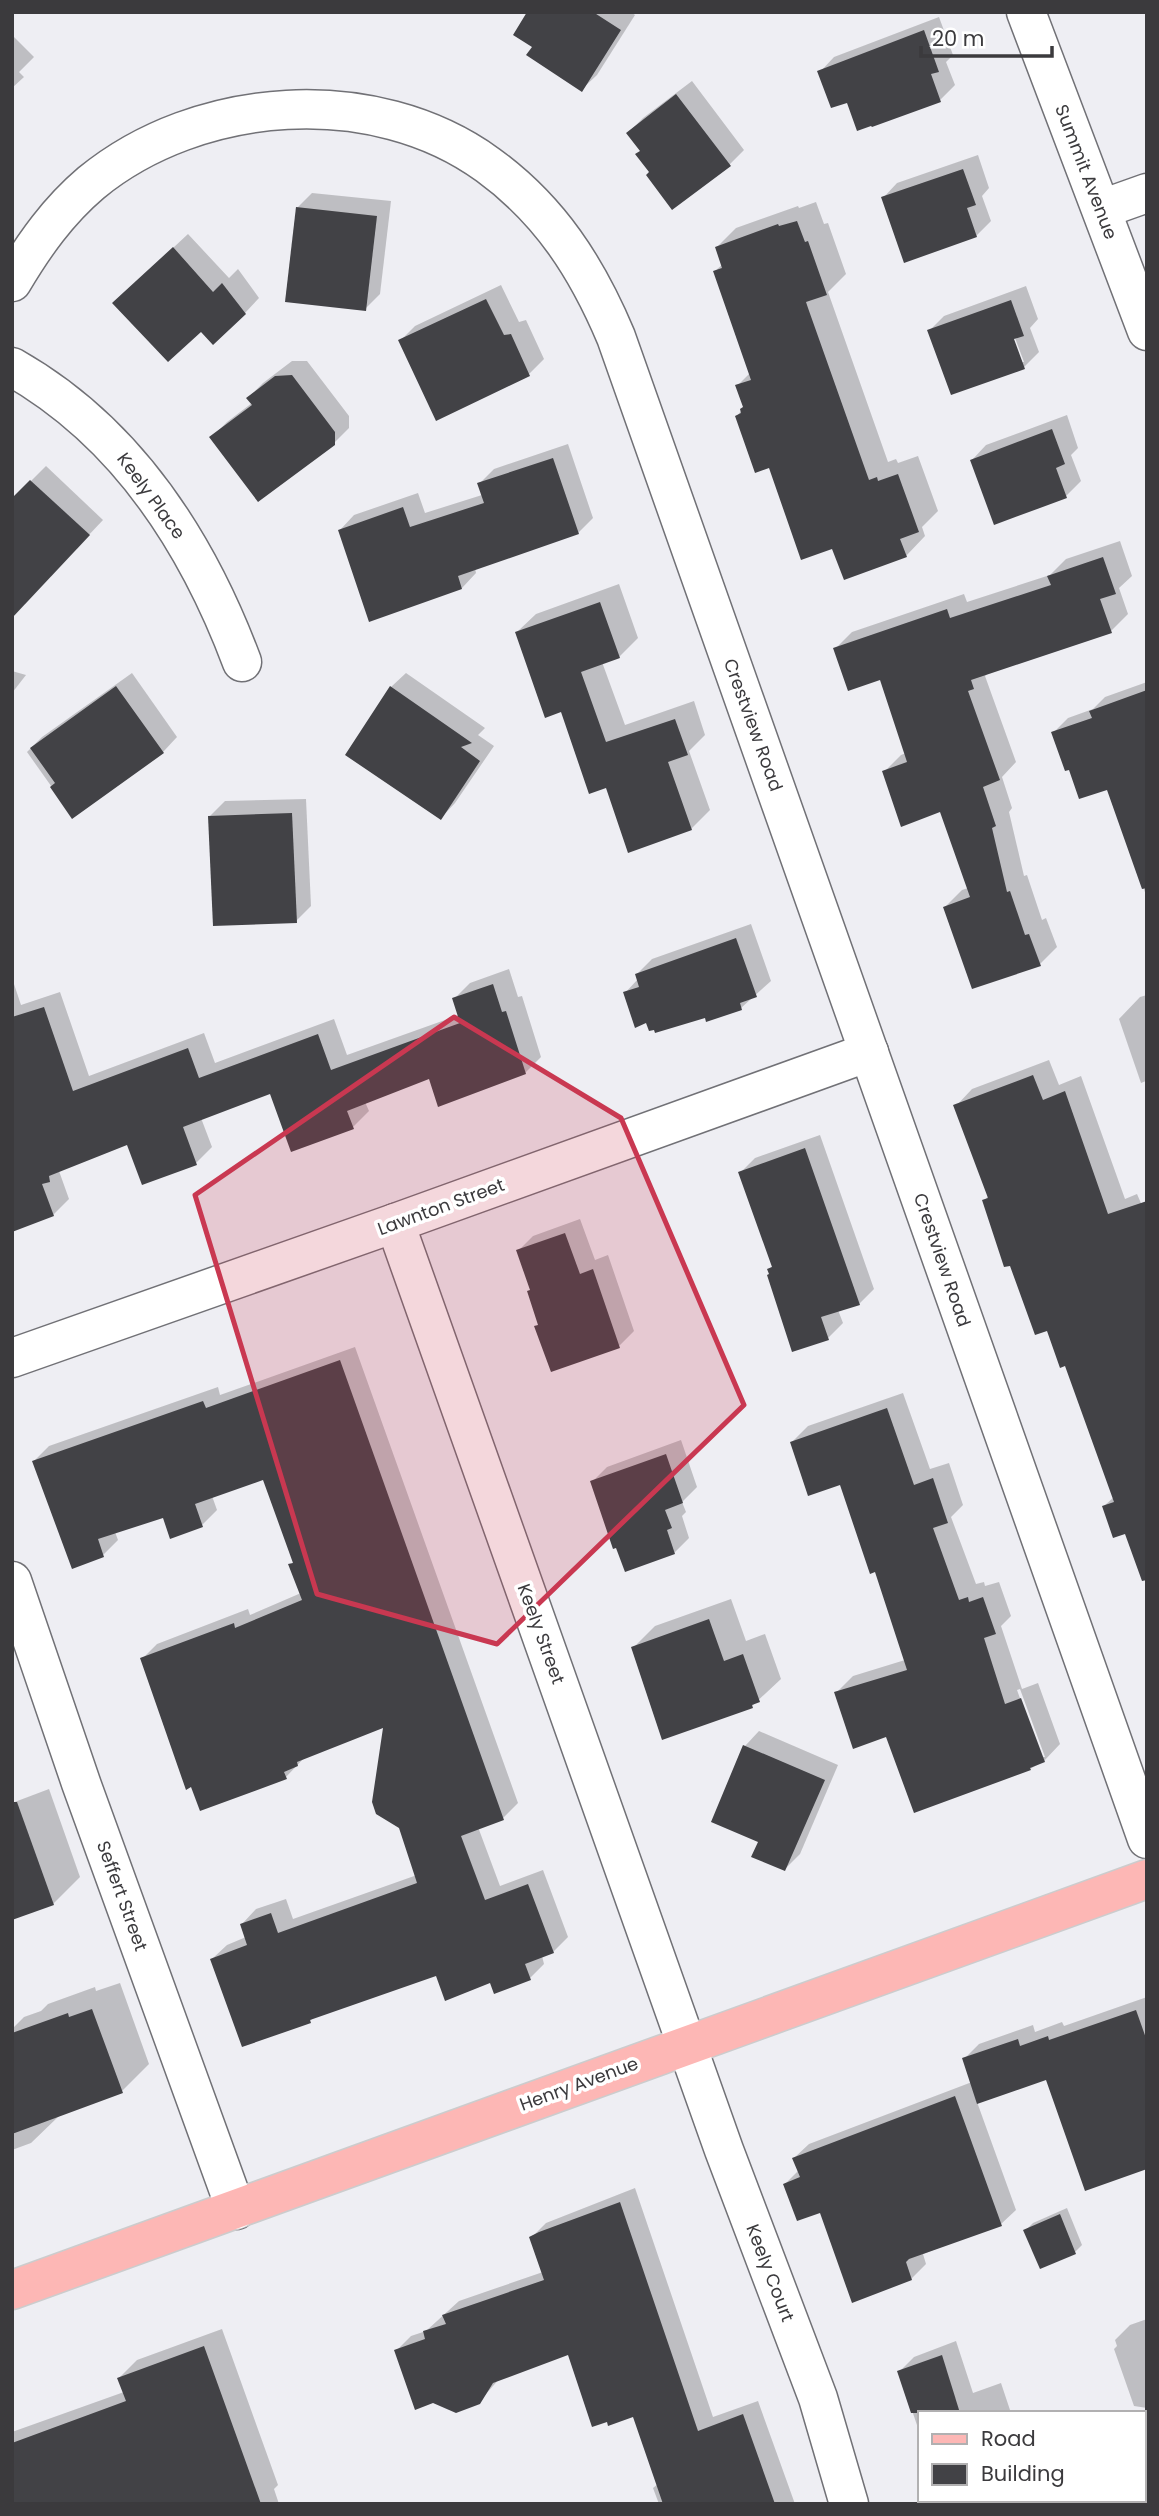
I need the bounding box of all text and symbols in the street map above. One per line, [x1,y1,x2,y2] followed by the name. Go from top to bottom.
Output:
[921,14,1052,58] scale bar
[932,24,985,53] text: 20 m
[1049,101,1124,243] street label: Summit Avenue
[111,447,191,544] street label: Keely Place
[718,655,789,795] street label: Crestview Road
[374,1172,508,1241] street label: Lawnton Street
[908,1190,977,1330] street label: Crestview Road
[512,1580,571,1688] street label: Keely Street
[91,1837,154,1954] street label: Seffert Street
[516,2051,642,2117] street label: Henry Avenue
[740,2220,801,2325] street label: Keely Court
[918,2411,1145,2502] legend
[981,2424,1036,2453] text: Road
[981,2459,1065,2488] text: Building

